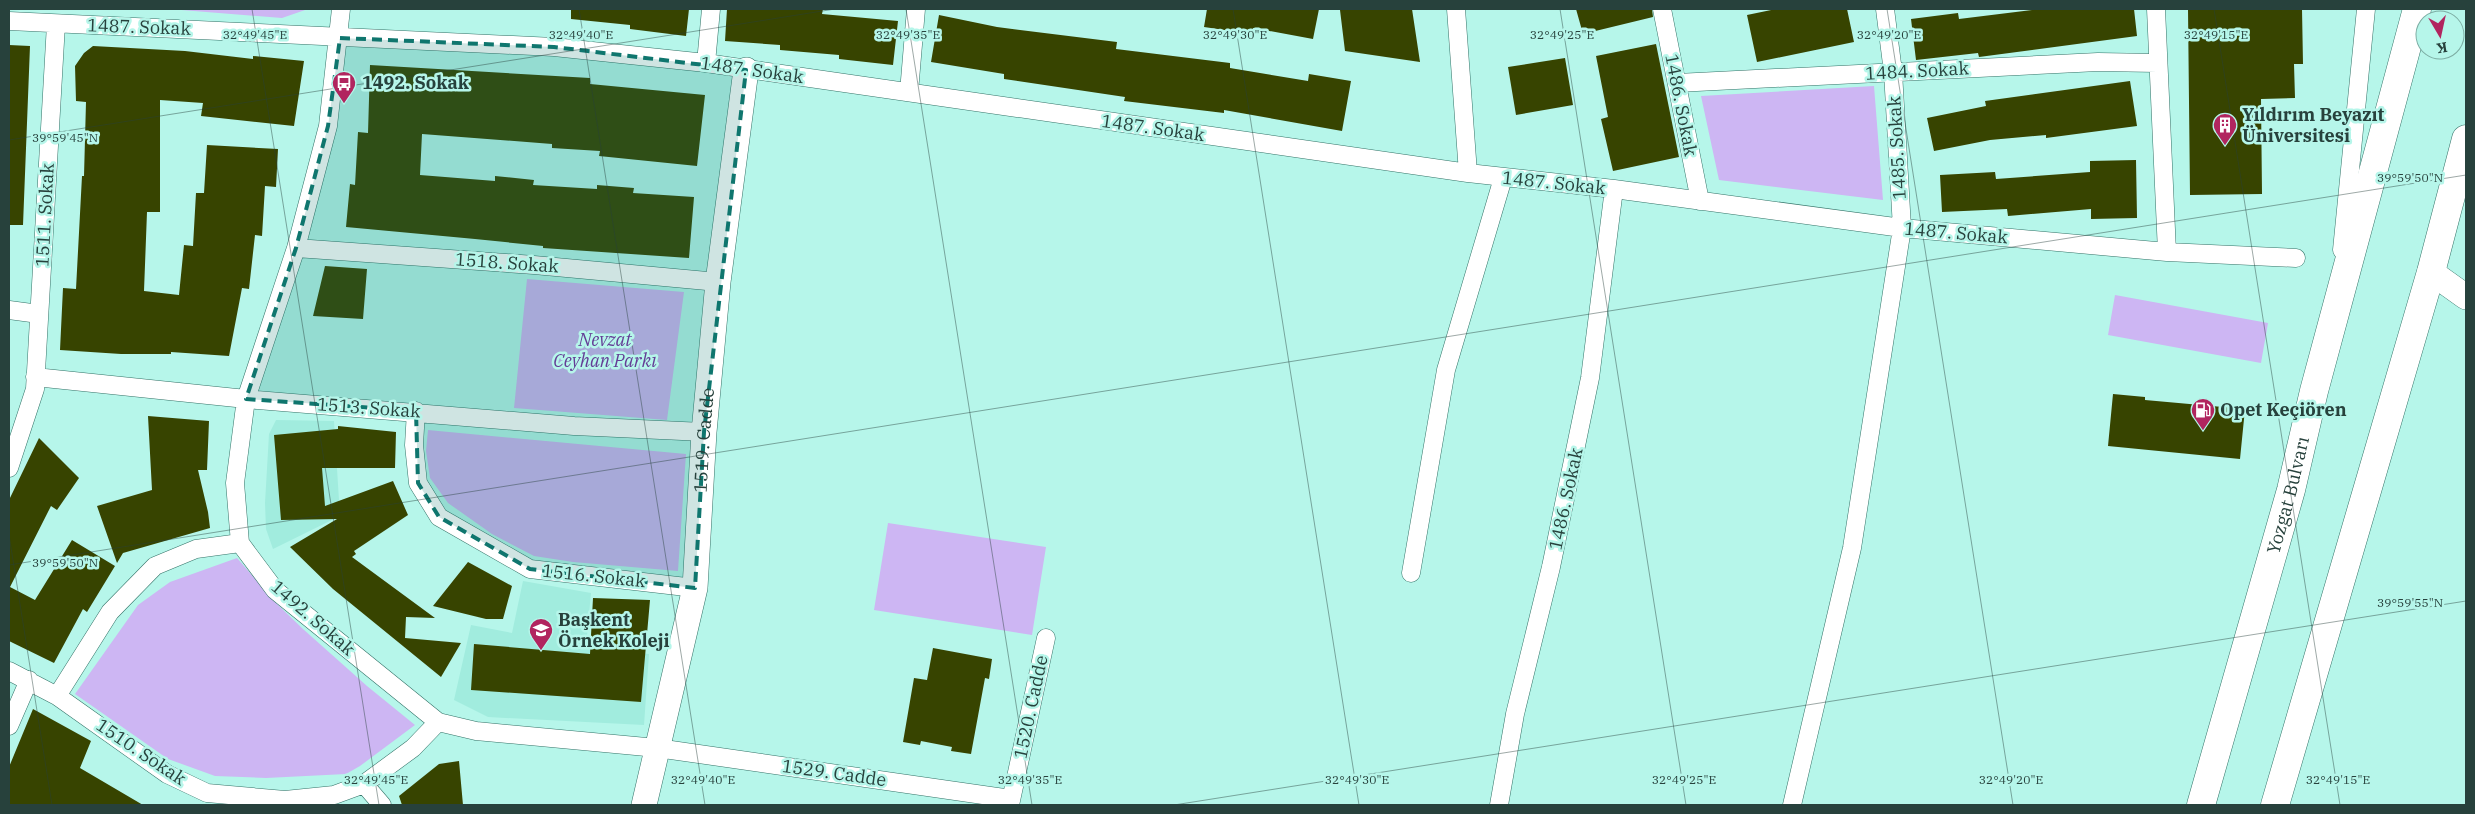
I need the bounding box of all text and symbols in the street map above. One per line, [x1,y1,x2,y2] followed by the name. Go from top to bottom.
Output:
[2415,10,2465,60] north arrow
[87,13,192,40] street label: 1487. Sokak
[223,27,287,42] text: 32°49'45"E
[549,27,613,42] text: 32°49'40"E
[876,27,940,42] text: 32°49'35"E
[1203,27,1267,42] text: 32°49'30"E
[1530,27,1594,42] text: 32°49'25"E
[1857,27,1921,42] text: 32°49'20"E
[2184,27,2248,42] text: 32°49'15"E
[2435,38,2449,58] text: K
[699,51,806,88] street label: 1487. Sokak
[1660,52,1703,159] street label: 1486. Sokak
[1865,56,1970,85] street label: 1484. Sokak
[331,70,357,104] bus stop icon: 1492. Sokak
[362,71,470,94] place label: 1492. Sokak
[1882,95,1911,200] street label: 1485. Sokak
[2242,103,2385,147] place label: Yıldırım Beyazıt Üniversitesi
[1100,109,1207,146] street label: 1487. Sokak
[2212,112,2238,146] building icon: Yıldırım Beyazıt Üniversitesi
[32,130,98,145] text: 39°59'45"N
[30,162,59,267] street label: 1511. Sokak
[1501,166,1607,199] street label: 1487. Sokak
[2377,170,2443,185] text: 39°59'50"N
[1903,217,2009,249] street label: 1487. Sokak
[454,247,560,278] street label: 1518. Sokak
[553,328,657,372] park label: Nevzat Ceyhan Parkı
[689,387,719,493] street label: 1519. Cadde
[316,392,422,423] street label: 1513. Sokak
[2190,397,2216,431] fuel station icon: Opet Keçiören
[2220,398,2347,421] place label: Opet Keçiören
[2261,434,2314,556] street label: Yozgat Bulvarı
[1543,445,1588,552] street label: 1486. Sokak
[32,555,98,570] text: 39°59'50"N
[541,559,647,592] street label: 1516. Sokak
[267,575,360,661] street label: 1492. Sokak
[2377,595,2443,610] text: 39°59'55"N
[558,608,670,652] place label: Başkent Örnek Koleji
[528,617,554,651] school or university icon: Başkent Örnek Koleji
[1008,653,1053,761] street label: 1520. Cadde
[92,713,191,790] street label: 1510. Sokak
[780,754,888,791] street label: 1529. Cadde
[344,772,408,787] text: 32°49'45"E
[671,772,735,787] text: 32°49'40"E
[998,772,1062,787] text: 32°49'35"E
[1325,772,1389,787] text: 32°49'30"E
[1652,772,1716,787] text: 32°49'25"E
[1979,772,2043,787] text: 32°49'20"E
[2306,772,2370,787] text: 32°49'15"E

